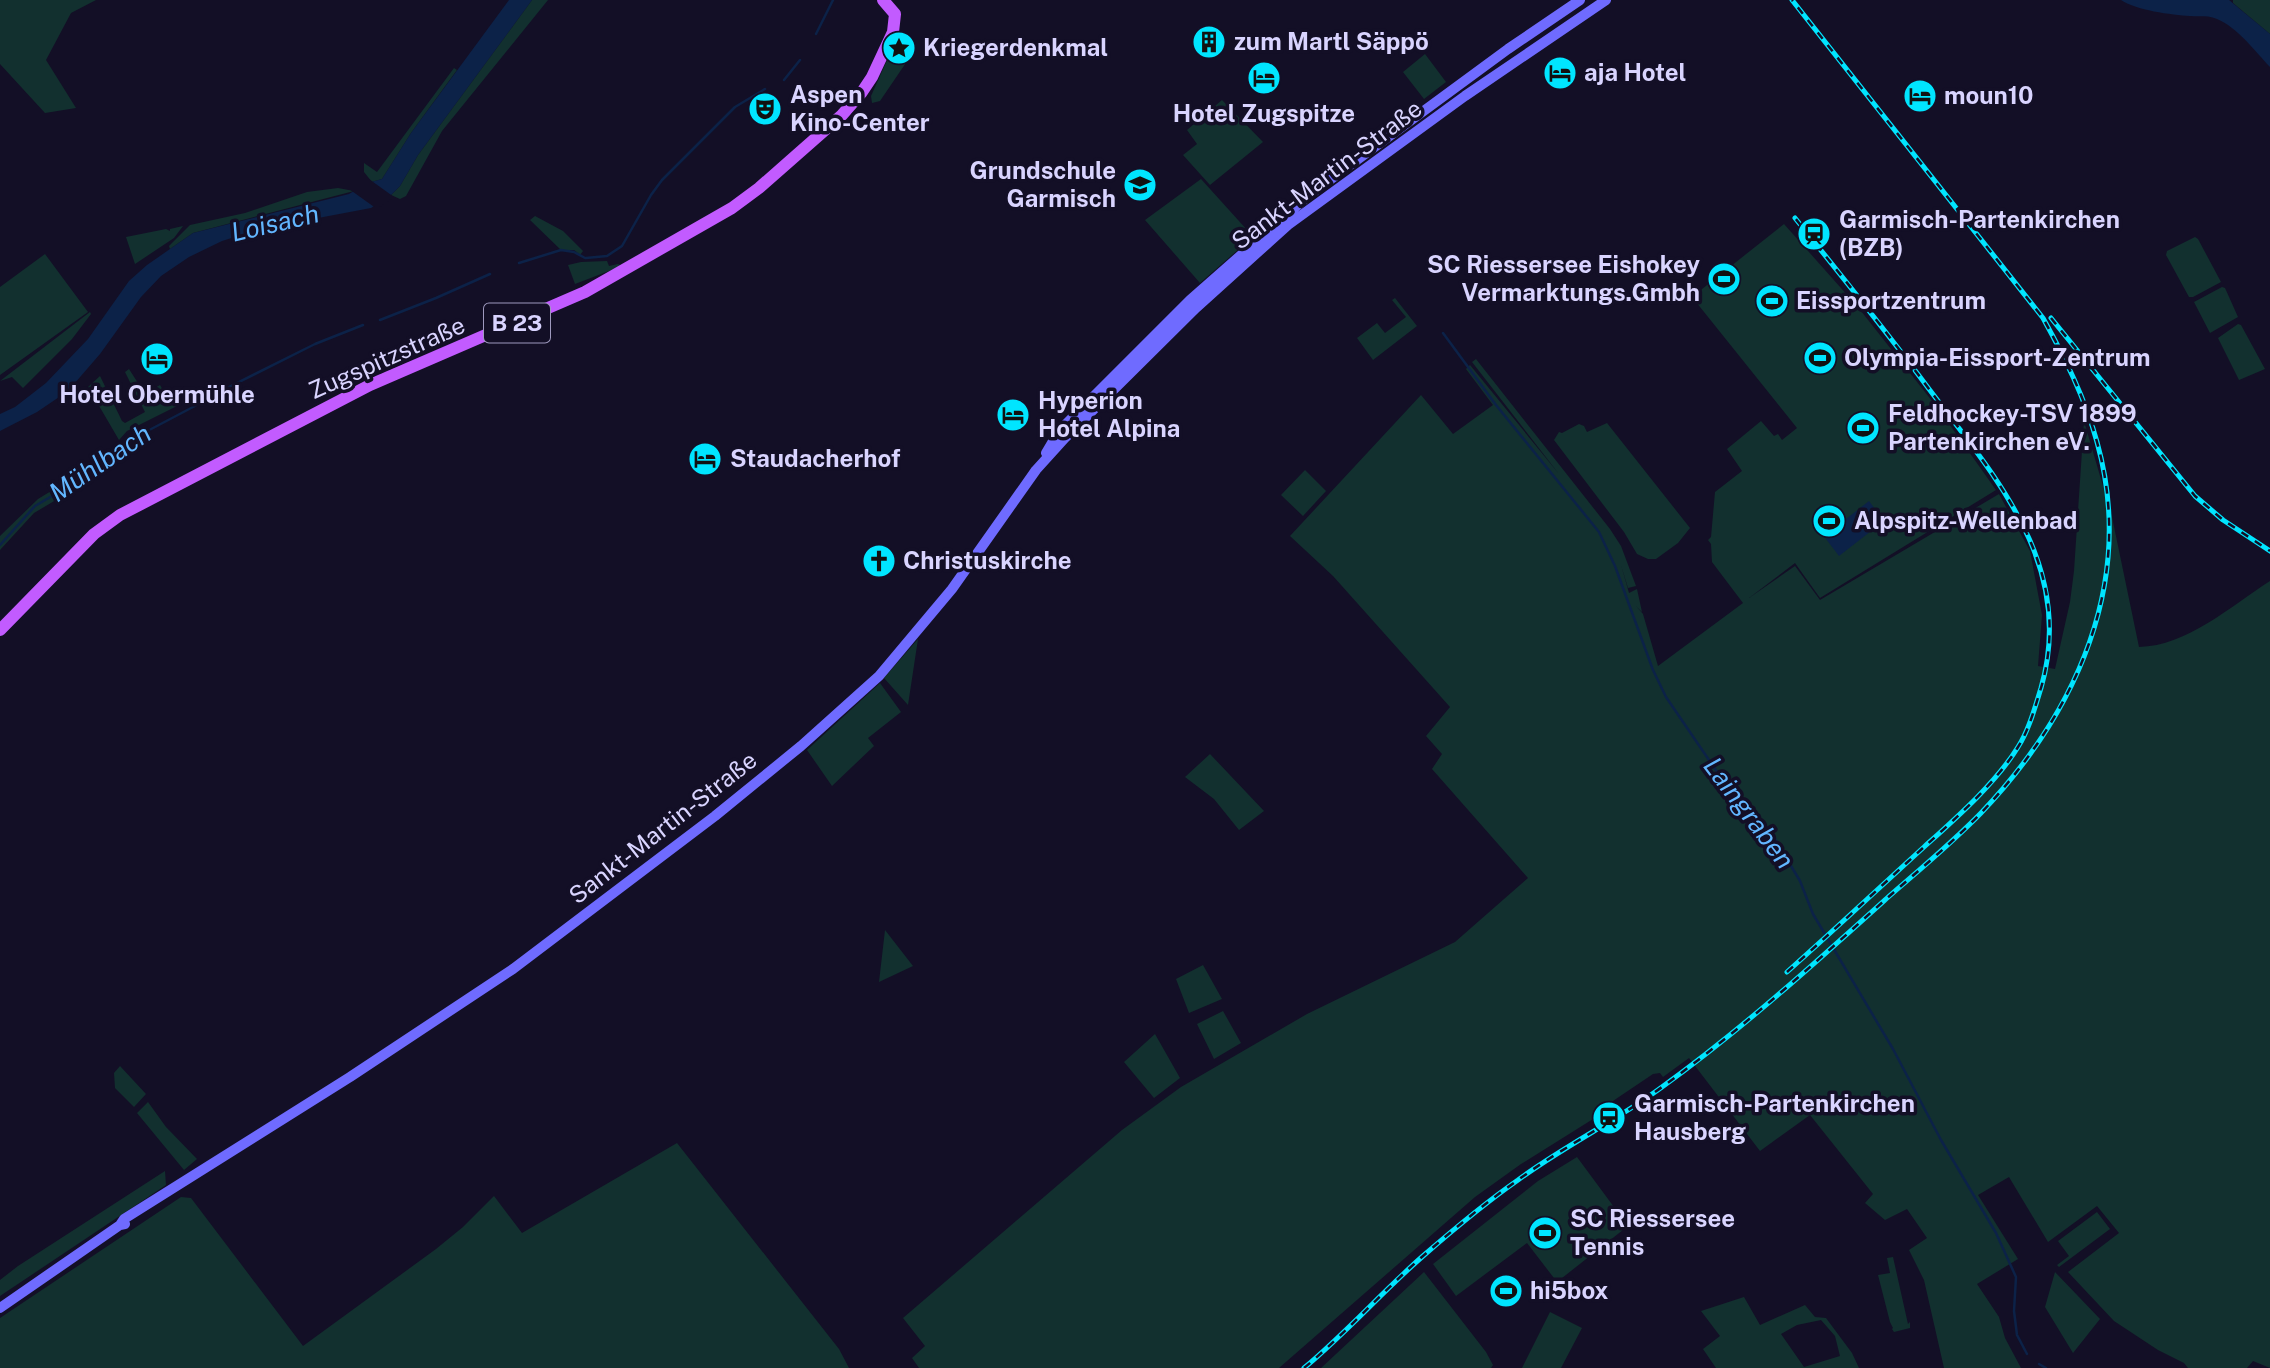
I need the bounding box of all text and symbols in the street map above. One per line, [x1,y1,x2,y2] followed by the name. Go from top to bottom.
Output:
[1190,23,1228,61] building icon: zum Martl Säppö
[1234,27,1429,55] place label: zum Martl Säppö
[880,29,918,67] place icon: Kriegerdenkmal
[923,33,1108,61] place label: Kriegerdenkmal
[1541,54,1579,92] hotel icon: aja Hotel
[1584,58,1686,86] place label: aja Hotel
[1245,59,1283,97] hotel icon: Hotel Zugspitze
[1901,77,1939,115] hotel icon: moun10
[790,80,930,136] place label: Aspen Kino-Center
[1944,81,2034,109] place label: moun10
[746,90,784,128] theatre icon: Aspen Kino-Center
[1226,94,1427,255] street label: Sankt-Martin-Straße
[1173,99,1355,127] place label: Hotel Zugspitze
[969,156,1116,212] place label: Grundschule Garmisch
[1121,166,1159,204] school or university icon: Grundschule Garmisch
[228,197,322,248] water label: Loisach
[1839,205,2120,261] place label: Garmisch-Partenkirchen (BZB)
[1795,215,1833,253] station icon: Garmisch-Partenkirchen (BZB)
[1427,250,1700,306] place label: SC Riessersee Eishokey Vermarktungs.Gmbh
[1705,260,1743,298] sports icon: SC Riessersee Eishokey Vermarktungs.Gmbh
[1753,282,1791,320] sports icon: Eissportzentrum
[1796,286,1986,314] place label: Eissportzentrum
[484,304,550,342] road number: B 23
[304,310,469,404] street label: Zugspitzstraße
[1801,339,1839,377] sports icon: Olympia-Eissport-Zentrum
[138,340,176,378] hotel icon: Hotel Obermühle
[1844,343,2151,371] place label: Olympia-Eissport-Zentrum
[59,380,255,408] place label: Hotel Obermühle
[1038,386,1180,442] place label: Hyperion Hotel Alpina
[994,396,1032,434] hotel icon: Hyperion Hotel Alpina
[1888,399,2137,455] place label: Feldhockey-TSV 1899 Partenkirchen eV.
[1844,409,1882,447] sports icon: Feldhockey-TSV 1899 Partenkirchen eV.
[43,417,156,508] water label: Mühlbach
[686,440,724,478] hotel icon: Staudacherhof
[730,444,901,472] place label: Staudacherhof
[1810,502,1848,540] sports icon: Alpspitz-Wellenbad
[1854,506,2077,534] place label: Alpspitz-Wellenbad
[860,542,898,580] church icon: Christuskirche
[903,546,1072,574] place label: Christuskirche
[563,745,762,909] street label: Sankt-Martin-Straße
[1698,751,1801,874] water label: Laingraben
[1634,1089,1915,1145] place label: Garmisch-Partenkirchen Hausberg
[1590,1099,1628,1137] station icon: Garmisch-Partenkirchen Hausberg
[1570,1204,1735,1260] place label: SC Riessersee Tennis
[1526,1214,1564,1252] sports icon: SC Riessersee Tennis
[1487,1272,1525,1310] sports icon: hi5box
[1530,1276,1608,1304] place label: hi5box

